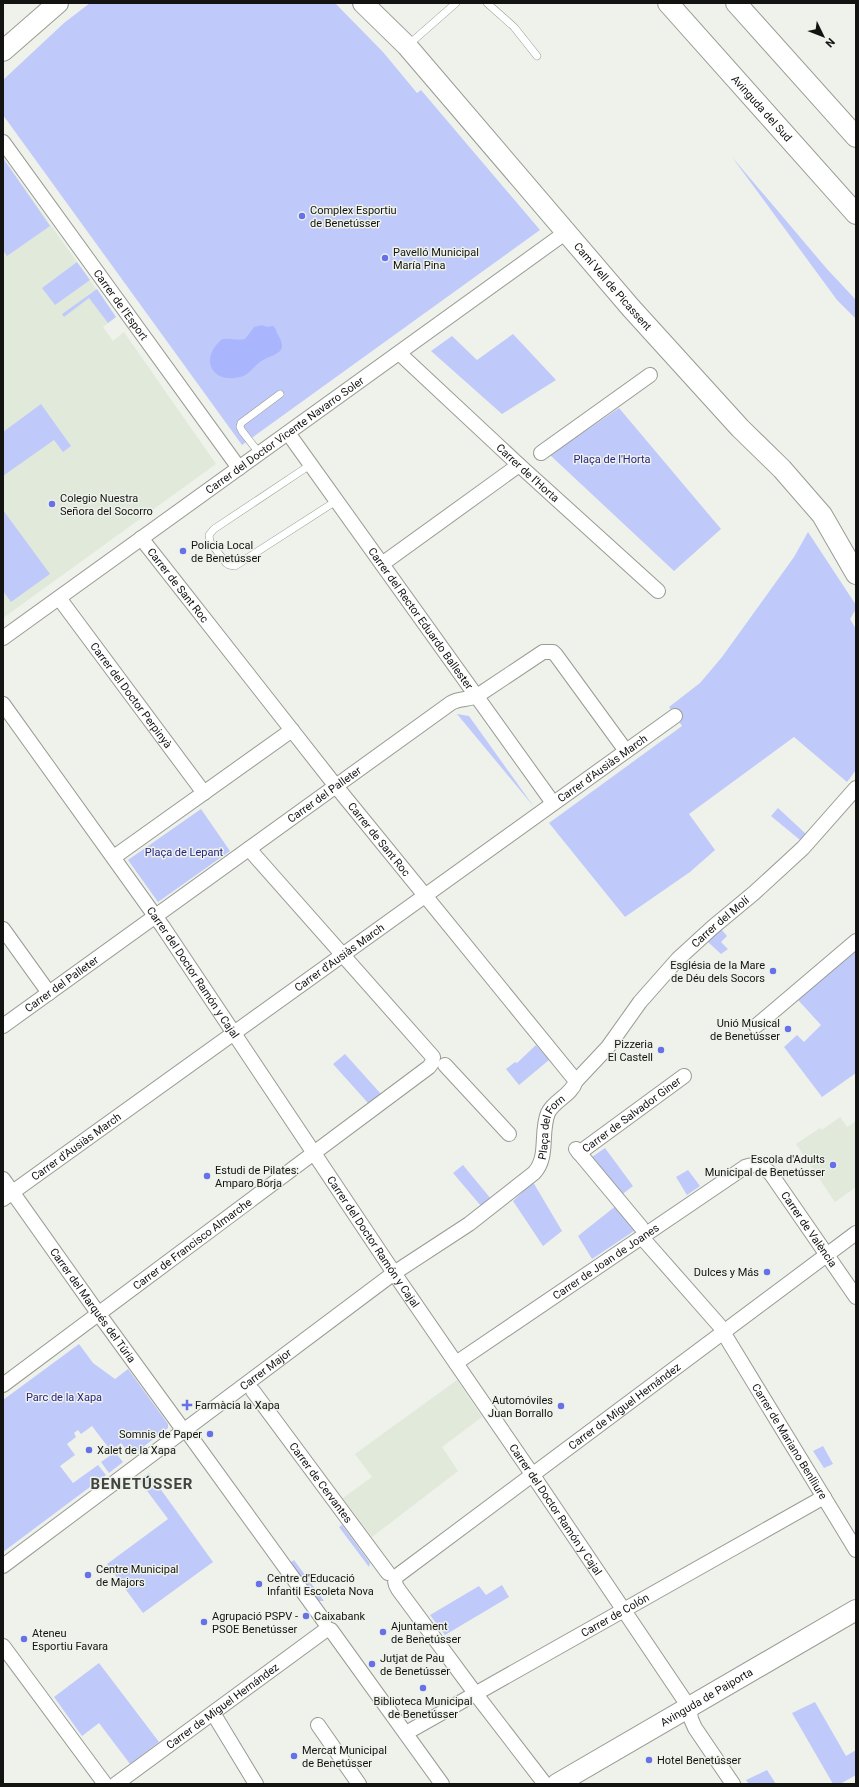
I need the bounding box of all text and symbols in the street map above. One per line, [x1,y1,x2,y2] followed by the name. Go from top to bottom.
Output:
[803,16,843,56] north arrow
[822,35,837,50] text: N
[729,72,795,144] street label: Avinguda del Sud
[310,204,397,230] place label: Complex Esportiu de Benetússer
[297,211,307,221] marker: Complex Esportiu de Benetússer
[571,240,655,333] street label: Camí Vell de Picassent
[393,246,479,272] place label: Pavelló Municipal María Pina
[380,253,390,263] marker: Pavelló Municipal María Pina
[91,267,151,343] street label: Carrer de l'Esport
[203,374,366,496] street label: Carrer del Doctor Vicente Navarro Soler
[494,441,562,505] street label: Carrer de l’Horta
[573,453,651,466] park label: Plaça de l'Horta
[60,492,153,518] place label: Colegio Nuestra Señora del Socorro
[47,499,57,509] marker: Colegio Nuestra Señora del Socorro
[191,539,261,565] place label: Policia Local de Benetússer
[145,545,212,625] street label: Carrer de Sant Roc
[366,545,476,692] street label: Carrer del Rector Eduardo Ballester
[178,546,188,556] marker: Policia Local de Benetússer
[88,640,175,750] street label: Carrer del Doctor Perpinyà
[555,732,650,805] street label: Carrer d'Ausiàs March
[285,763,364,825] street label: Carrer del Palleter
[345,800,413,879] street label: Carrer de Sant Roc
[145,846,224,859] park label: Plaça de Lepant
[689,893,752,950] street label: Carrer del Molí
[144,904,242,1041] street label: Carrer del Doctor Ramón y Cajal
[292,921,387,994] street label: Carrer d'Ausiàs March
[22,953,101,1015] street label: Carrer del Palleter
[670,959,765,985] place label: Església de la Mare de Déu dels Socors
[768,966,778,976] marker: Església de la Mare de Déu dels Socors
[710,1017,780,1043] place label: Unió Musical de Benetússer
[783,1024,793,1034] marker: Unió Musical de Benetússer
[608,1038,653,1064] place label: Pizzeria El Castell
[656,1045,666,1055] marker: Pizzeria El Castell
[580,1074,683,1155] street label: Carrer de Salvador Giner
[535,1092,567,1161] street label: Plaça del Forn
[29,1110,123,1183] street label: Carrer d'Ausiàs March
[705,1153,825,1179] place label: Escola d'Adults Municipal de Benetússer
[828,1160,838,1170] marker: Escola d'Adults Municipal de Benetússer
[215,1164,299,1190] place label: Estudi de Pilates: Amparo Borja
[202,1171,212,1181] marker: Estudi de Pilates: Amparo Borja
[325,1173,422,1310] street label: Carrer del Doctor Ramón y Cajal
[778,1189,840,1270] street label: Carrer de València
[130,1195,254,1292] street label: Carrer de Francisco Almarche
[550,1221,662,1302] street label: Carrer de Joan de Joanes
[47,1245,138,1365] street label: Carrer del Marqués del Túria
[694,1266,759,1279] place label: Dulces y Más
[762,1267,772,1277] marker: Dulces y Más
[237,1346,294,1393] street label: Carrer Major
[566,1360,683,1452] street label: Carrer de Miguel Hernández
[749,1381,830,1502] street label: Carrer de Mariano Benlliure
[26,1391,102,1404] park label: Parc de la Xapa
[488,1394,553,1420] place label: Automóviles Juan Borrallo
[195,1399,280,1412] place label: Farmàcia la Xapa
[182,1400,192,1410] marker: Farmàcia la Xapa
[556,1401,566,1411] marker: Automóviles Juan Borrallo
[119,1428,202,1441] place label: Somnis de Paper
[205,1429,215,1439] marker: Somnis de Paper
[287,1440,355,1526] street label: Carrer de Cervantes
[507,1441,605,1578] street label: Carrer del Doctor Ramón y Cajal
[97,1444,176,1457] place label: Xalet de la Xapa
[84,1445,94,1455] marker: Xalet de la Xapa
[91,1475,193,1493] district label: BENETÚSSER
[96,1563,179,1589] place label: Centre Municipal de Majors
[83,1570,93,1580] marker: Centre Municipal de Majors
[267,1572,374,1598] place label: Centre d'Educació Infantil Escoleta Nova
[254,1579,264,1589] marker: Centre d'Educació Infantil Escoleta Nova
[579,1591,651,1639] street label: Carrer de Colón
[212,1610,298,1636] place label: Agrupació PSPV - PSOE Benetússer
[314,1610,365,1623] place label: Caixabank
[301,1611,311,1621] marker: Caixabank
[199,1617,209,1627] marker: Agrupació PSPV - PSOE Benetússer
[391,1620,461,1646] place label: Ajuntament de Benetússer
[32,1627,108,1653] place label: Ateneu Esportiu Favara
[378,1627,388,1637] marker: Ajuntament de Benetússer
[19,1634,29,1644] marker: Ateneu Esportiu Favara
[380,1652,450,1678] place label: Jutjat de Pau de Benetússer
[367,1659,377,1669] marker: Jutjat de Pau de Benetússer
[163,1660,282,1752] street label: Carrer de Miguel Hernández
[658,1665,755,1729] street label: Avinguda de Paiporta
[418,1683,428,1693] marker: Biblioteca Municipal de Benetússer
[374,1695,472,1721] place label: Biblioteca Municipal de Benetússer
[302,1744,387,1770] place label: Mercat Municipal de Benetússer
[289,1751,299,1761] marker: Mercat Municipal de Benetússer
[657,1754,741,1767] place label: Hotel Benetússer
[644,1755,654,1765] marker: Hotel Benetússer

